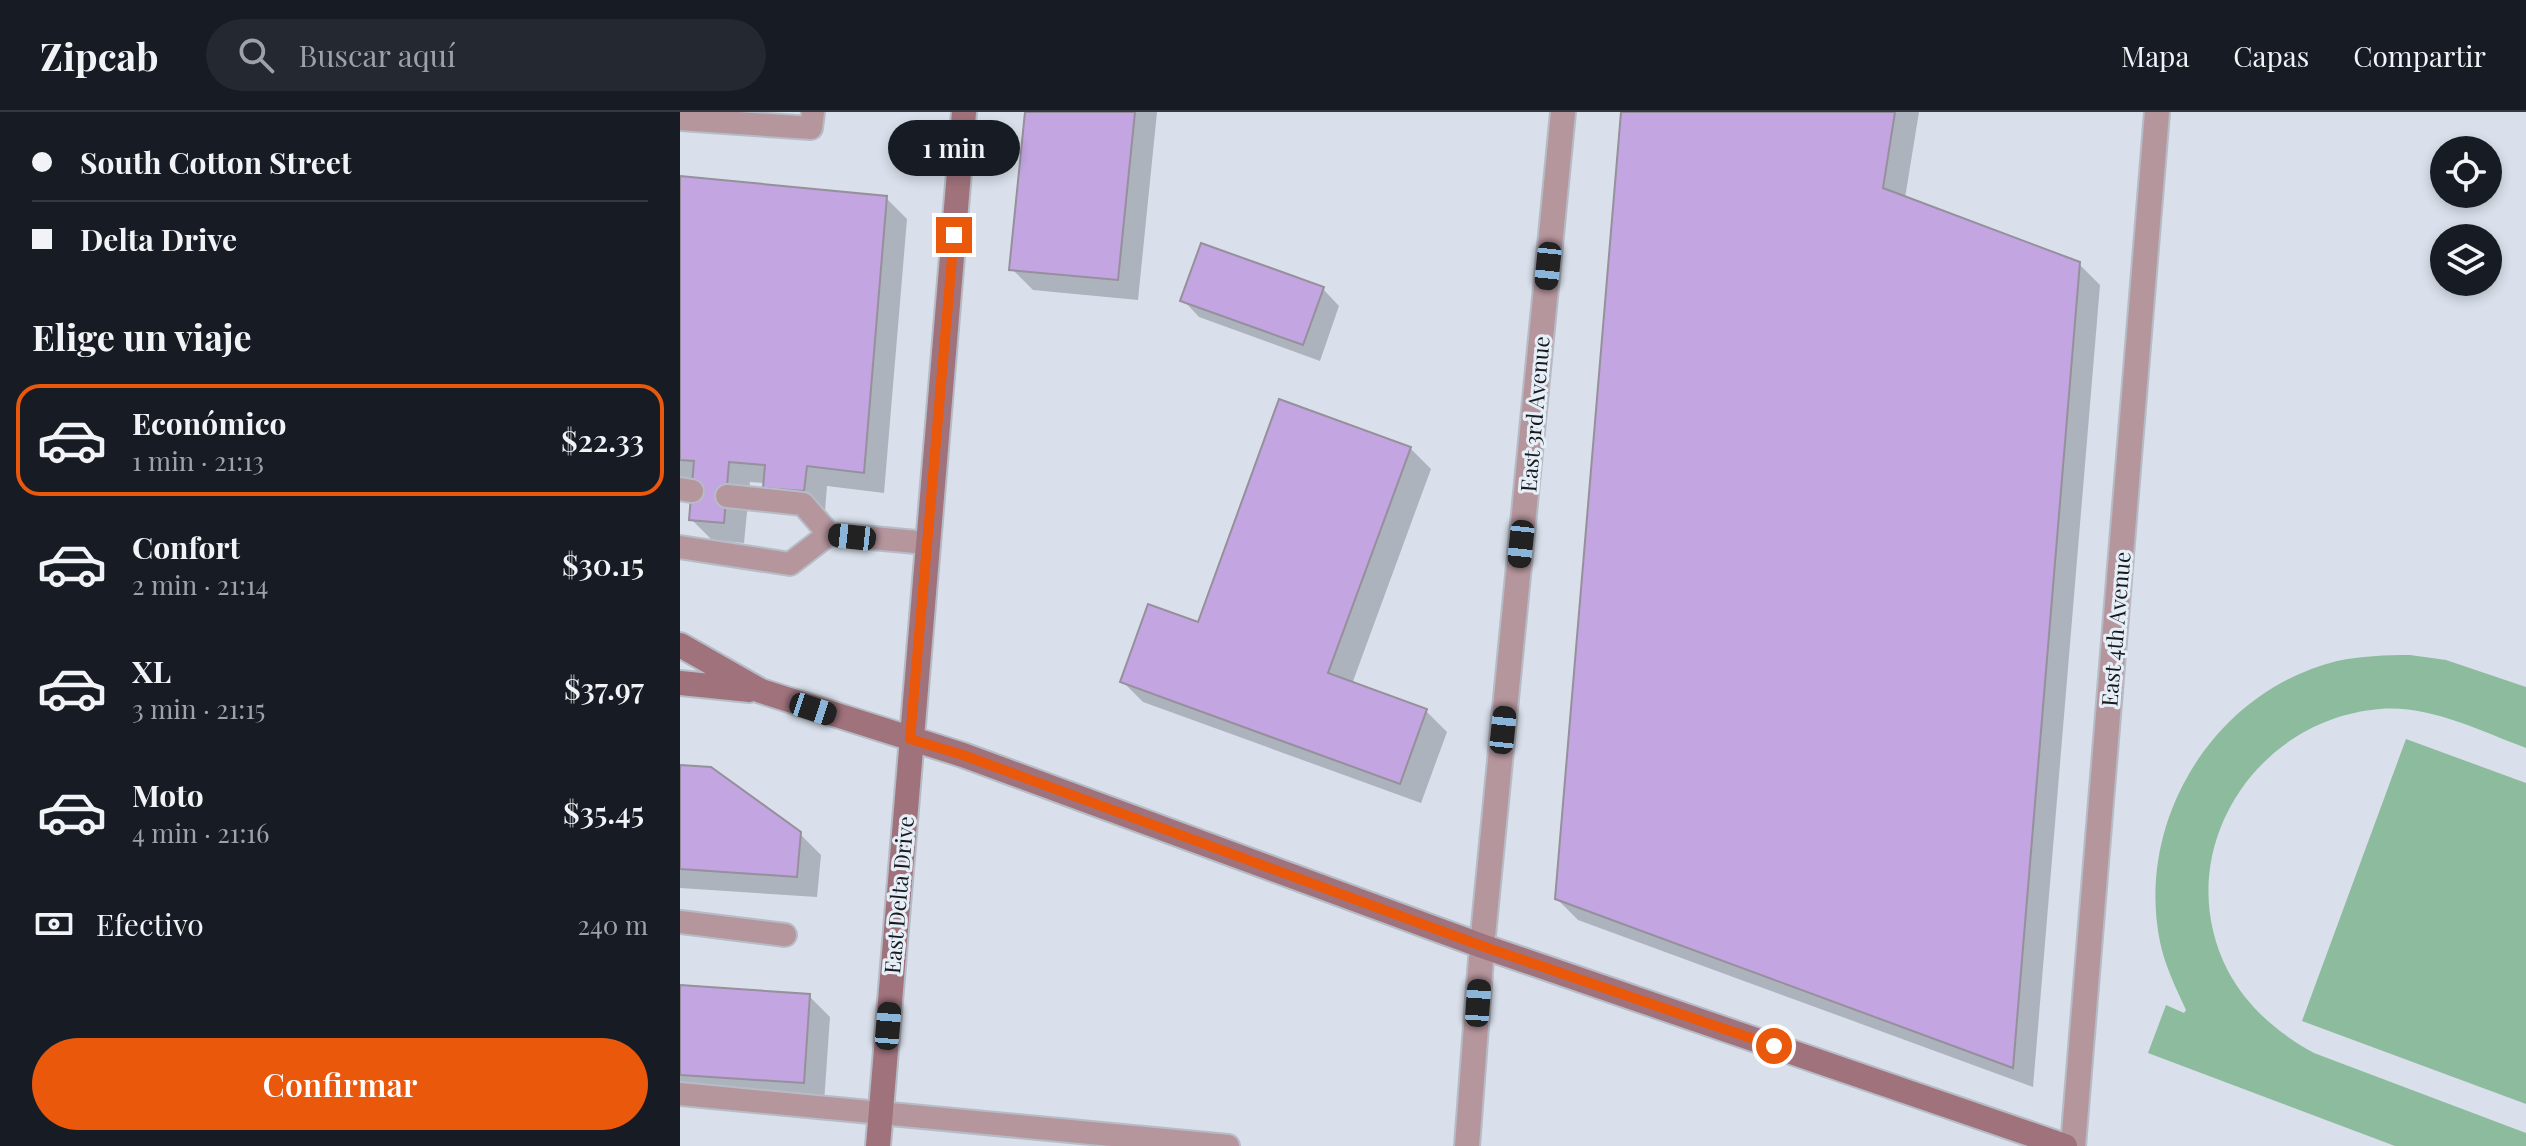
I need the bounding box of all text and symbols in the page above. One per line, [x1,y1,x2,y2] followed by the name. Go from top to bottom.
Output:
[206,19,766,91] search box
[40,30,158,81] text: Zipcab
[234,33,278,77] icon: search
[298,35,456,75] text: Buscar aquí
[2121,37,2189,74] text: Mapa
[2233,37,2309,74] text: Capas
[2353,37,2486,74] text: Compartir
[888,119,1020,175] callout: 1 min
[922,130,986,165] text: 1 min
[2430,136,2502,296] map controls
[2430,136,2502,208] button: locate
[80,142,352,182] text: South Cotton Street
[936,217,972,253] route end
[80,219,237,259] text: Delta Drive
[2430,224,2502,296] button: layers
[1534,241,1562,291] car
[32,312,252,360] text: Elige un viaje
[1512,335,1556,493] street label: East 3rd Avenue
[132,403,287,443] text: Económico
[36,404,108,476] icon: car
[561,420,644,460] text: $22.33
[132,443,264,478] text: 1 min · 21:13
[1507,519,1535,569] car
[827,523,877,551] car
[132,527,240,567] text: Confort
[36,528,108,600] icon: car
[562,544,644,584] text: $30.15
[2093,550,2137,708] street label: East 4th Avenue
[132,567,268,602] text: 2 min · 21:14
[132,651,171,691] text: XL
[36,652,108,724] icon: car
[564,668,644,708] text: $37.97
[786,690,840,728] car
[132,691,265,726] text: 3 min · 21:15
[1489,705,1517,755] car
[132,775,204,815] text: Moto
[36,776,108,848] icon: car
[563,792,644,832] text: $35.45
[132,815,269,850] text: 4 min · 21:16
[876,815,920,975] street label: East Delta Drive
[32,902,76,946] icon: cash
[96,904,204,944] text: Efectivo
[578,907,648,942] text: 240 m
[1464,978,1492,1028] car
[874,1001,902,1051] car
[1756,1028,1792,1064] route start
[32,1038,648,1130] button: Confirmar

